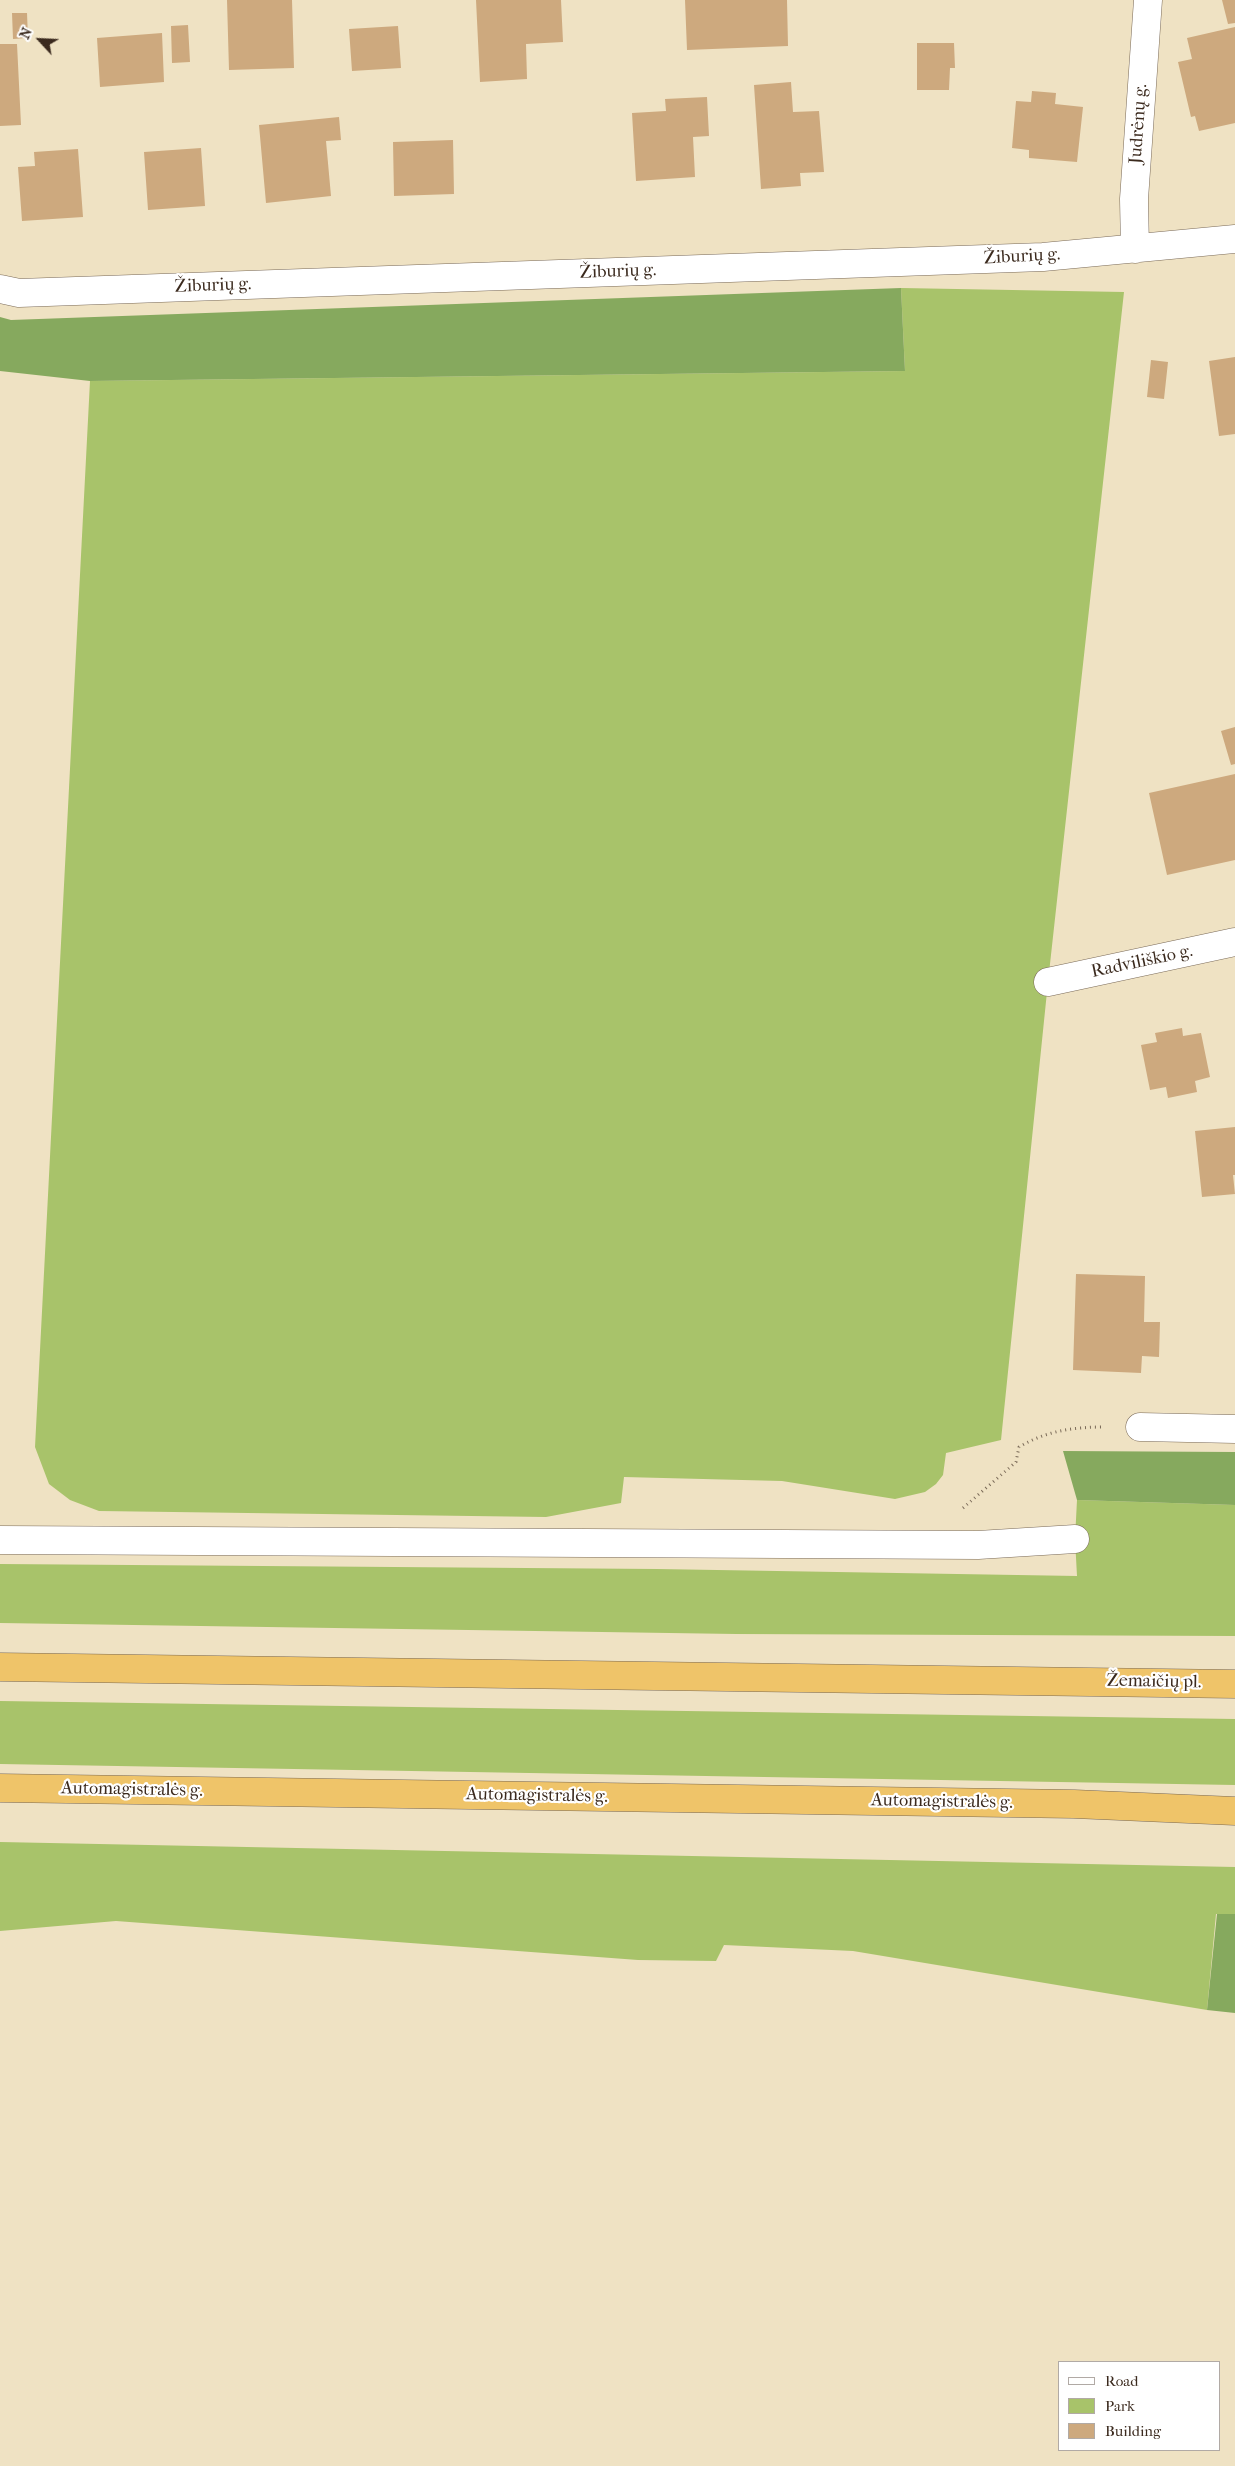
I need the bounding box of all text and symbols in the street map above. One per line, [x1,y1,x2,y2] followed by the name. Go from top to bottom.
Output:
[15,15,65,65] north arrow
[16,25,36,42] text: N
[1125,83,1153,165] street label: Judrėnų g.
[983,244,1061,270] street label: Žiburių g.
[579,260,657,284] street label: Žiburių g.
[174,274,252,298] street label: Žiburių g.
[1089,941,1195,983] street label: Radviliškio g.
[1106,1670,1202,1694] street label: Žemaičių pl.
[61,1778,203,1802] street label: Automagistralės g.
[466,1784,608,1808] street label: Automagistralės g.
[871,1790,1013,1814] street label: Automagistralės g.
[1058,2361,1220,2451] legend
[1105,2372,1138,2390] text: Road
[1105,2397,1135,2415] text: Park
[1105,2422,1161,2440] text: Building

